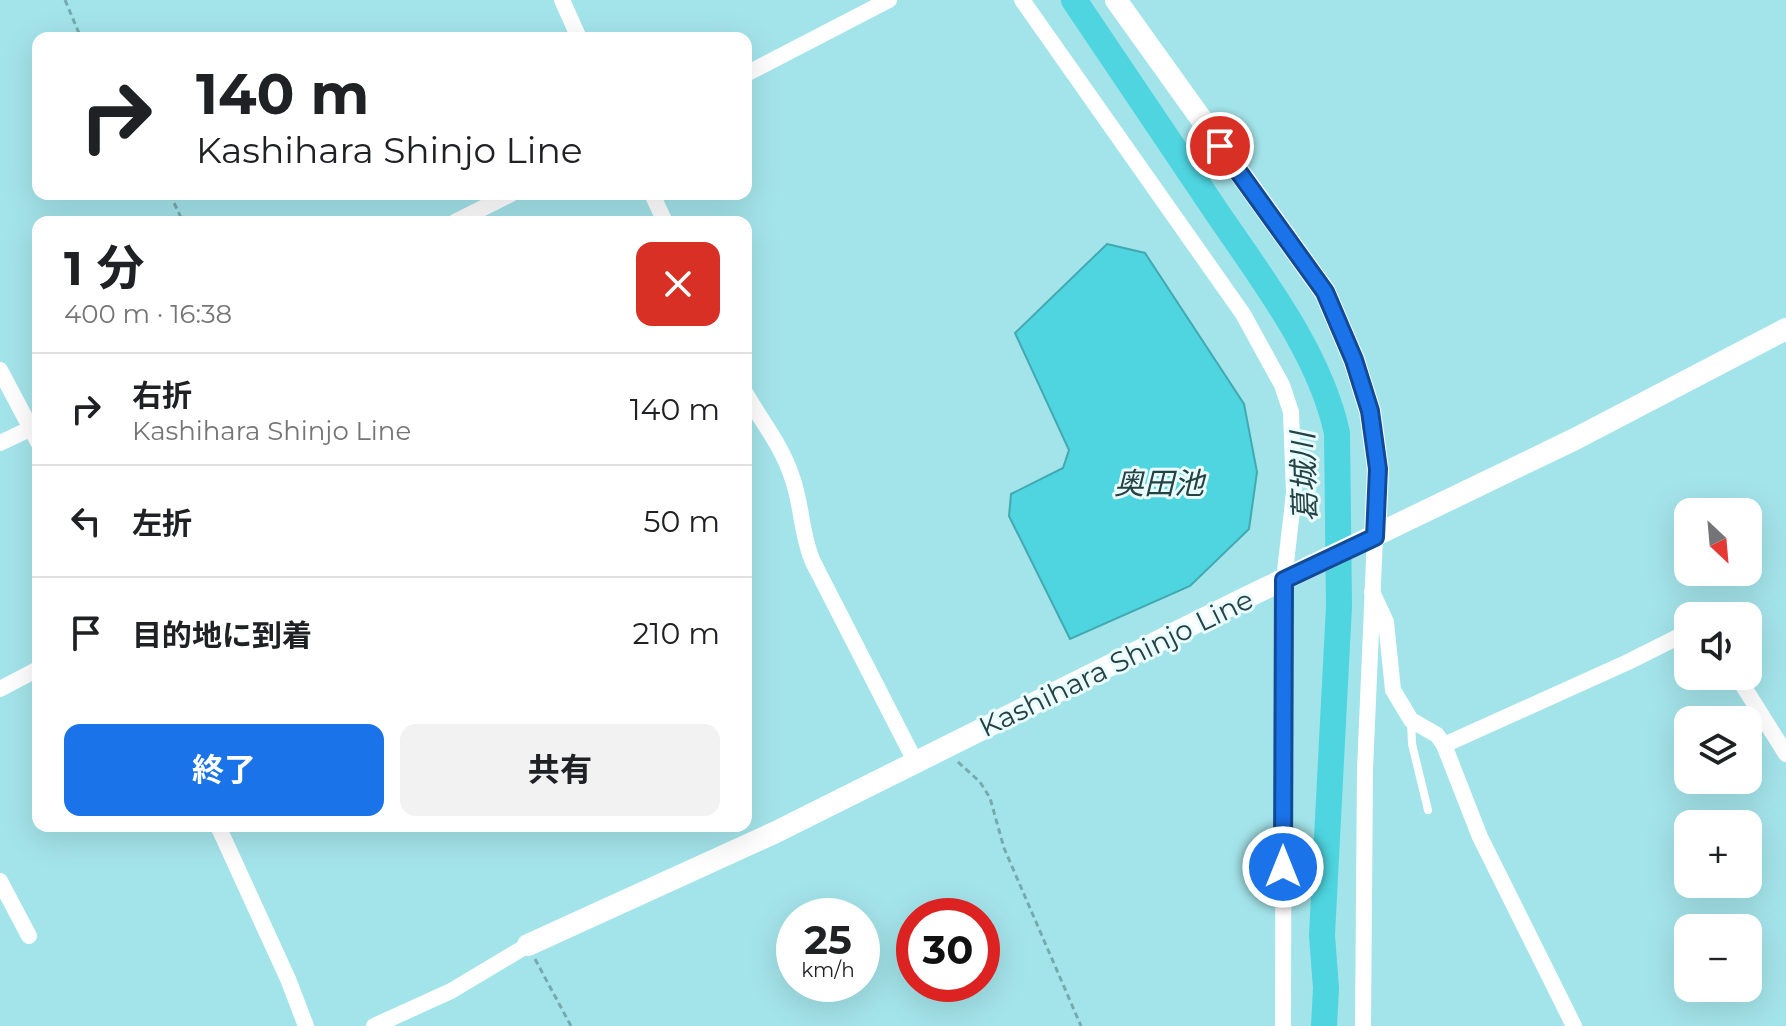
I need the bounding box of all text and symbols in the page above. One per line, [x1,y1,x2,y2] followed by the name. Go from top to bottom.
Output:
[196,60,369,128] text: 140 m
[64,64,168,168] icon: right
[1186,112,1254,180] pin
[1198,124,1242,168] icon: arrive
[196,128,582,172] text: Kashihara Shinjo Line
[64,239,144,297] text: 1 分
[636,242,720,326] button: close
[64,298,232,330] text: 400 m · 16:38
[132,377,192,414] text: 右折
[64,387,108,431] icon: right
[630,391,720,428] text: 140 m
[132,415,411,447] text: Kashihara Shinjo Line
[1284,428,1324,523] water label: 葛城川
[1114,465,1207,502] water label: 奥田池
[1674,498,1762,586] north arrow
[1674,498,1762,1002] map controls
[64,499,108,543] icon: left
[643,503,720,540] text: 50 m
[132,505,192,542] text: 左折
[973,582,1259,744] street label: Kashihara Shinjo Line
[1674,602,1762,690] button: sound
[64,611,108,655] icon: arrive
[633,615,720,652] text: 210 m
[132,617,312,654] text: 目的地に到着
[1674,706,1762,794] button: layers
[64,724,384,816] button: 終了
[400,724,720,816] button: 共有
[1674,810,1762,898] button: +
[1241,825,1325,909] position arrow
[896,898,1000,1002] speed limit sign: 30
[1674,914,1762,1002] button: −
[804,915,852,964] text: 25
[801,958,855,982] text: km/h

